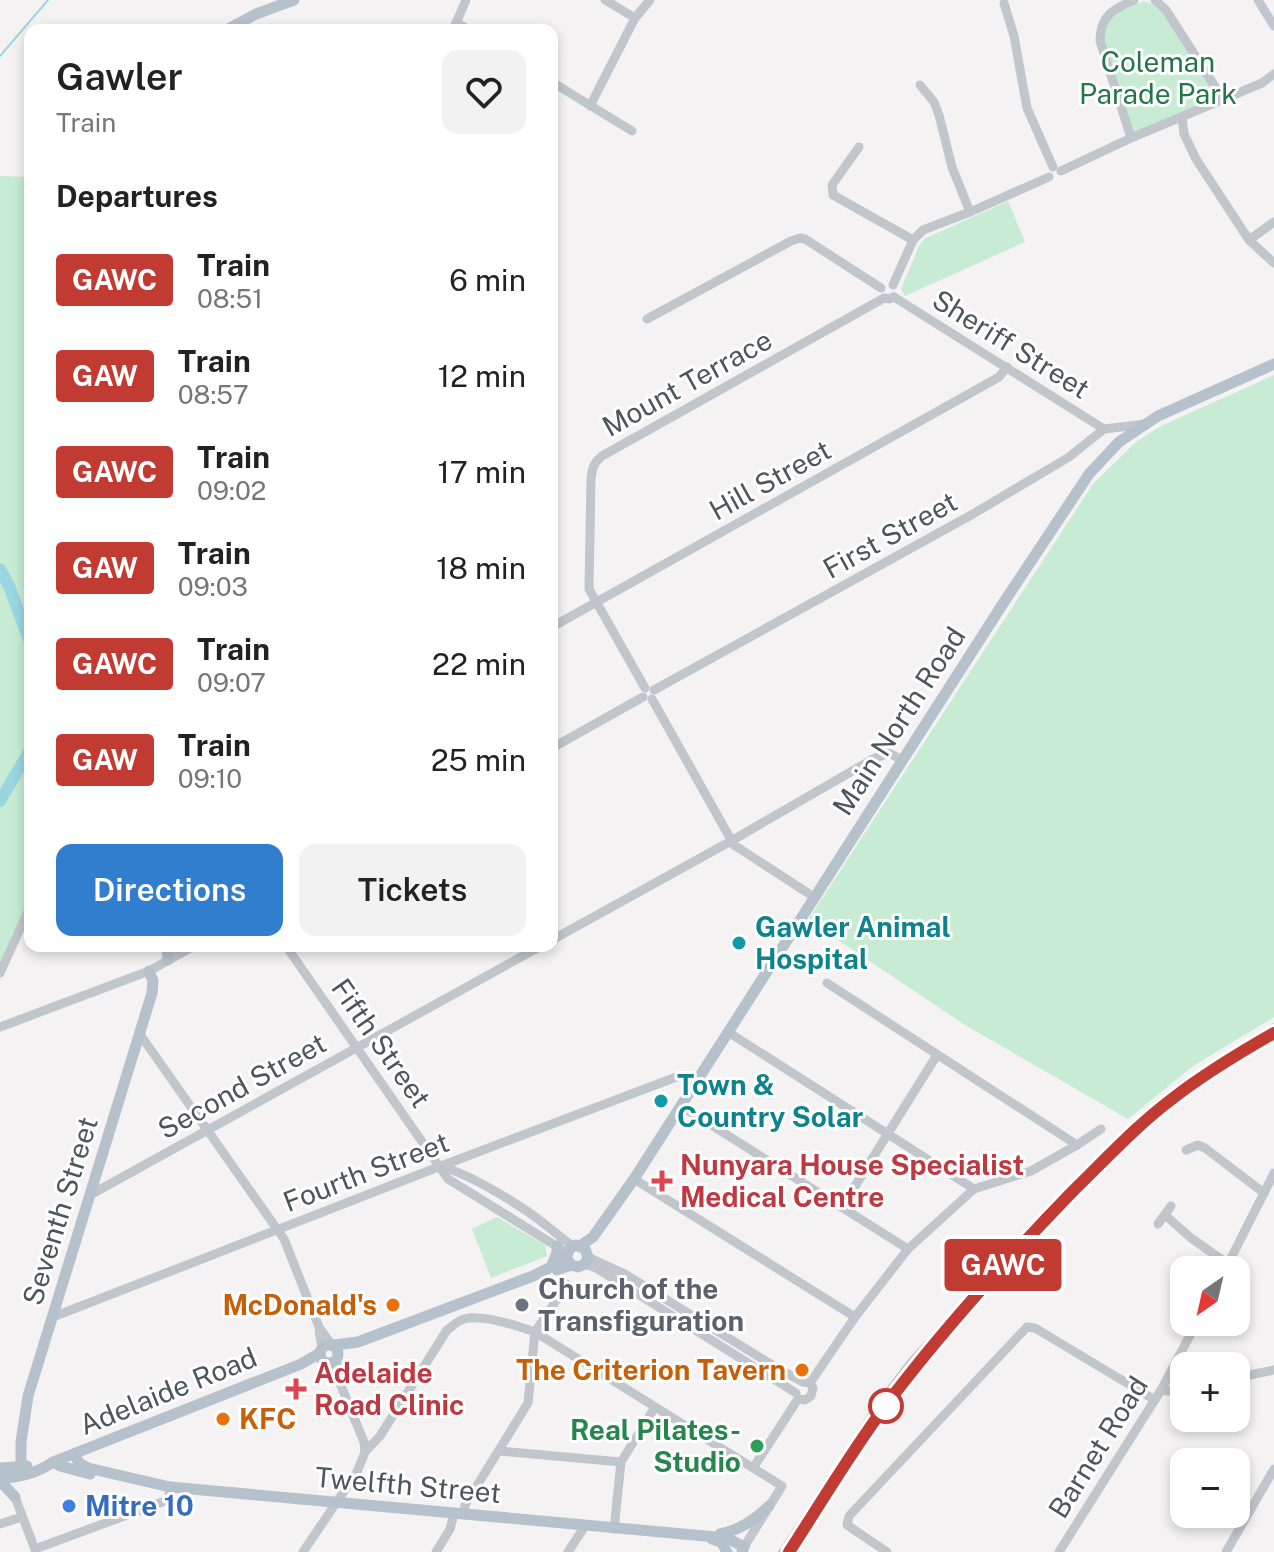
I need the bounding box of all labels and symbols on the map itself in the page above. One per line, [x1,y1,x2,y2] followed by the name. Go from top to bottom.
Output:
[1079,45,1237,110] park label: Coleman Parade Park
[927,282,1096,405] street label: Sheriff Street
[596,322,777,443] street label: Mount Terrace
[703,433,836,526] street label: Hill Street
[817,484,962,585] street label: First Street
[825,620,972,821] street label: Main North Road
[755,910,951,975] place label: Gawler Animal Hospital
[730,934,748,952] marker: Gawler Animal Hospital
[325,972,438,1113] street label: Fifth Street
[152,1026,332,1145] street label: Second Street
[677,1068,863,1133] place label: Town & Country Solar
[652,1092,670,1110] marker: Town & Country Solar
[15,1113,104,1309] street label: Seventh Street
[278,1125,453,1218] street label: Fourth Street
[680,1148,1024,1213] place label: Nunyara House Specialist Medical Centre
[651,1170,673,1192] marker: Nunyara House Specialist Medical Centre
[947,1239,1059,1291] line badge: GAWC
[1170,1256,1250,1336] north arrow
[538,1272,744,1337] place label: Church of the Transfiguration
[223,1288,377,1321] place label: McDonald's
[384,1296,402,1314] marker: McDonald's
[513,1296,531,1314] marker: Church of the Transfiguration
[74,1340,261,1441] street label: Adelaide Road
[516,1353,786,1386] place label: The Criterion Tavern
[314,1356,464,1421] place label: Adelaide Road Clinic
[793,1361,811,1379] marker: The Criterion Tavern
[1041,1370,1154,1524] street label: Barnet Road
[285,1378,307,1400] marker: Adelaide Road Clinic
[869,1389,903,1423] unlabelled marker
[239,1402,296,1435] place label: KFC
[214,1410,232,1428] marker: KFC
[570,1413,741,1478] place label: Real Pilates- Studio
[748,1437,766,1455] marker: Real Pilates- Studio
[314,1460,502,1509] street label: Twelfth Street
[85,1489,194,1522] place label: Mitre 10
[60,1497,78,1515] marker: Mitre 10

